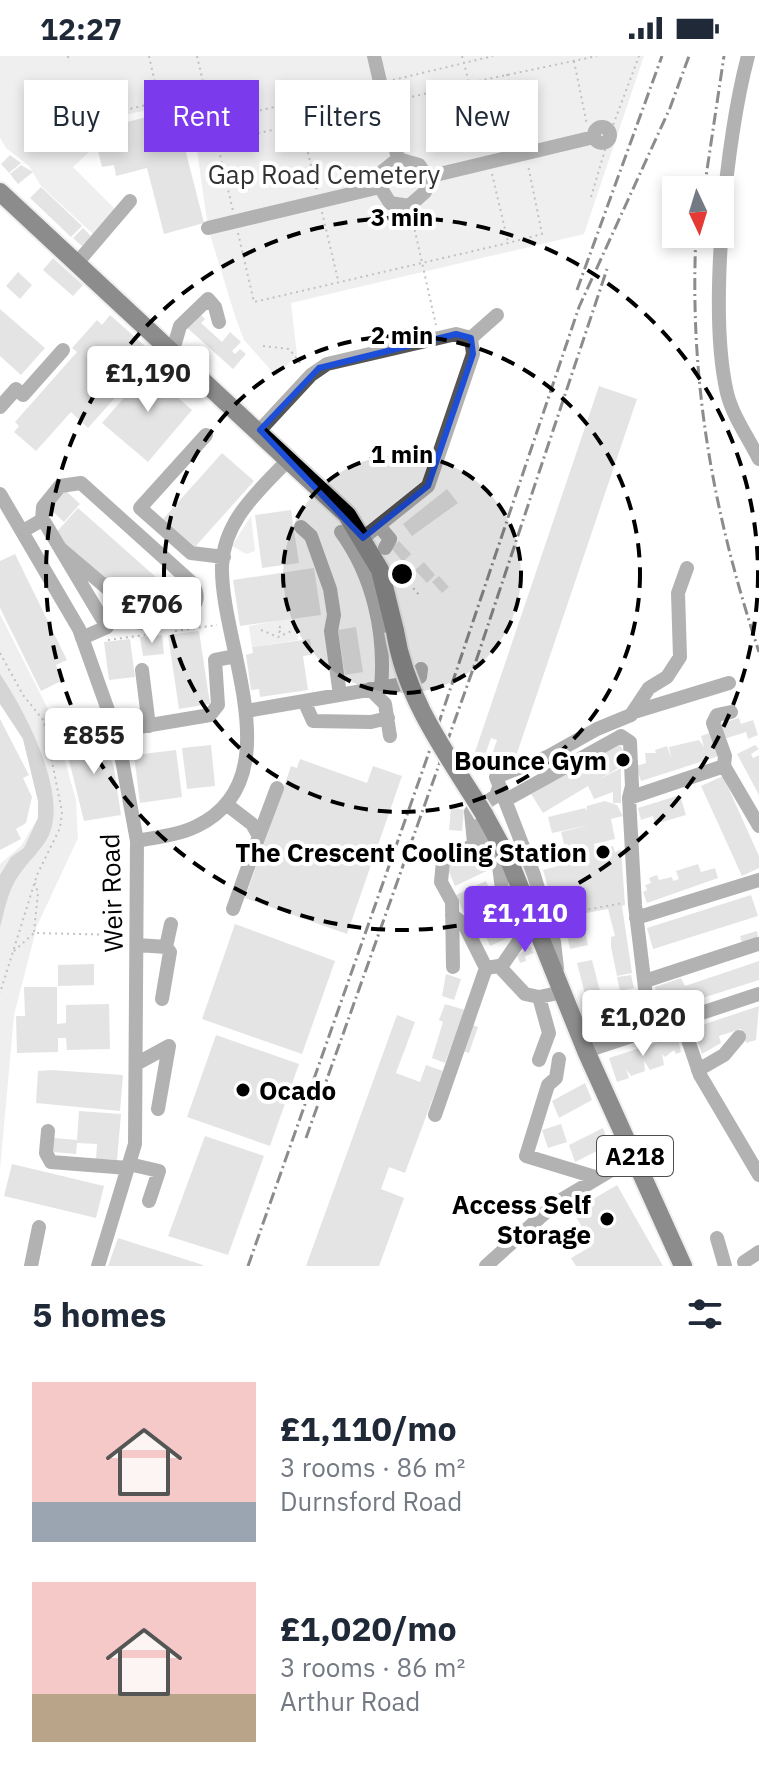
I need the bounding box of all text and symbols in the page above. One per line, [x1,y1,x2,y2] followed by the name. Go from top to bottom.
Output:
[40,9,122,48] text: 12:27
[24,80,128,152] chip: Buy
[144,80,259,152] chip: Rent
[275,80,410,152] chip: Filters
[426,80,538,152] chip: New
[208,157,440,191] park label: Gap Road Cemetery
[662,176,734,248] north arrow
[662,176,734,248] map controls
[371,201,433,233] text: 3 min
[371,319,433,351] text: 2 min
[83,346,213,414] pin: £1,190
[105,355,191,389] text: £1,190
[371,438,433,470] text: 1 min
[388,560,416,588] centre of rings
[105,577,199,645] pin: £706
[121,586,183,620] text: £706
[47,708,141,776] pin: £855
[63,717,125,751] text: £855
[454,743,607,777] place label: Bounce Gym
[614,751,632,769] marker: Bounce Gym
[92,833,130,953] street label: Weir Road
[235,835,587,869] place label: The Crescent Cooling Station
[594,843,612,861] marker: The Crescent Cooling Station
[460,886,590,954] pin: £1,110
[482,895,568,929] text: £1,110
[578,990,708,1058] pin: £1,020
[600,999,686,1033] text: £1,020
[259,1073,336,1107] place label: Ocado
[234,1081,252,1099] marker: Ocado
[597,1136,673,1176] road number: A218
[452,1187,592,1251] place label: Access Self Storage
[598,1210,616,1228] marker: Access Self Storage
[32,1292,167,1336] text: 5 homes
[683,1292,727,1336] icon: filters
[280,1406,457,1450] text: £1,110/mo
[96,1414,192,1510] icon: home
[280,1450,465,1484] text: 3 rooms · 86 m²
[280,1484,462,1518] text: Durnsford Road
[280,1606,457,1650] text: £1,020/mo
[96,1614,192,1710] icon: home
[280,1650,465,1684] text: 3 rooms · 86 m²
[280,1684,420,1718] text: Arthur Road

